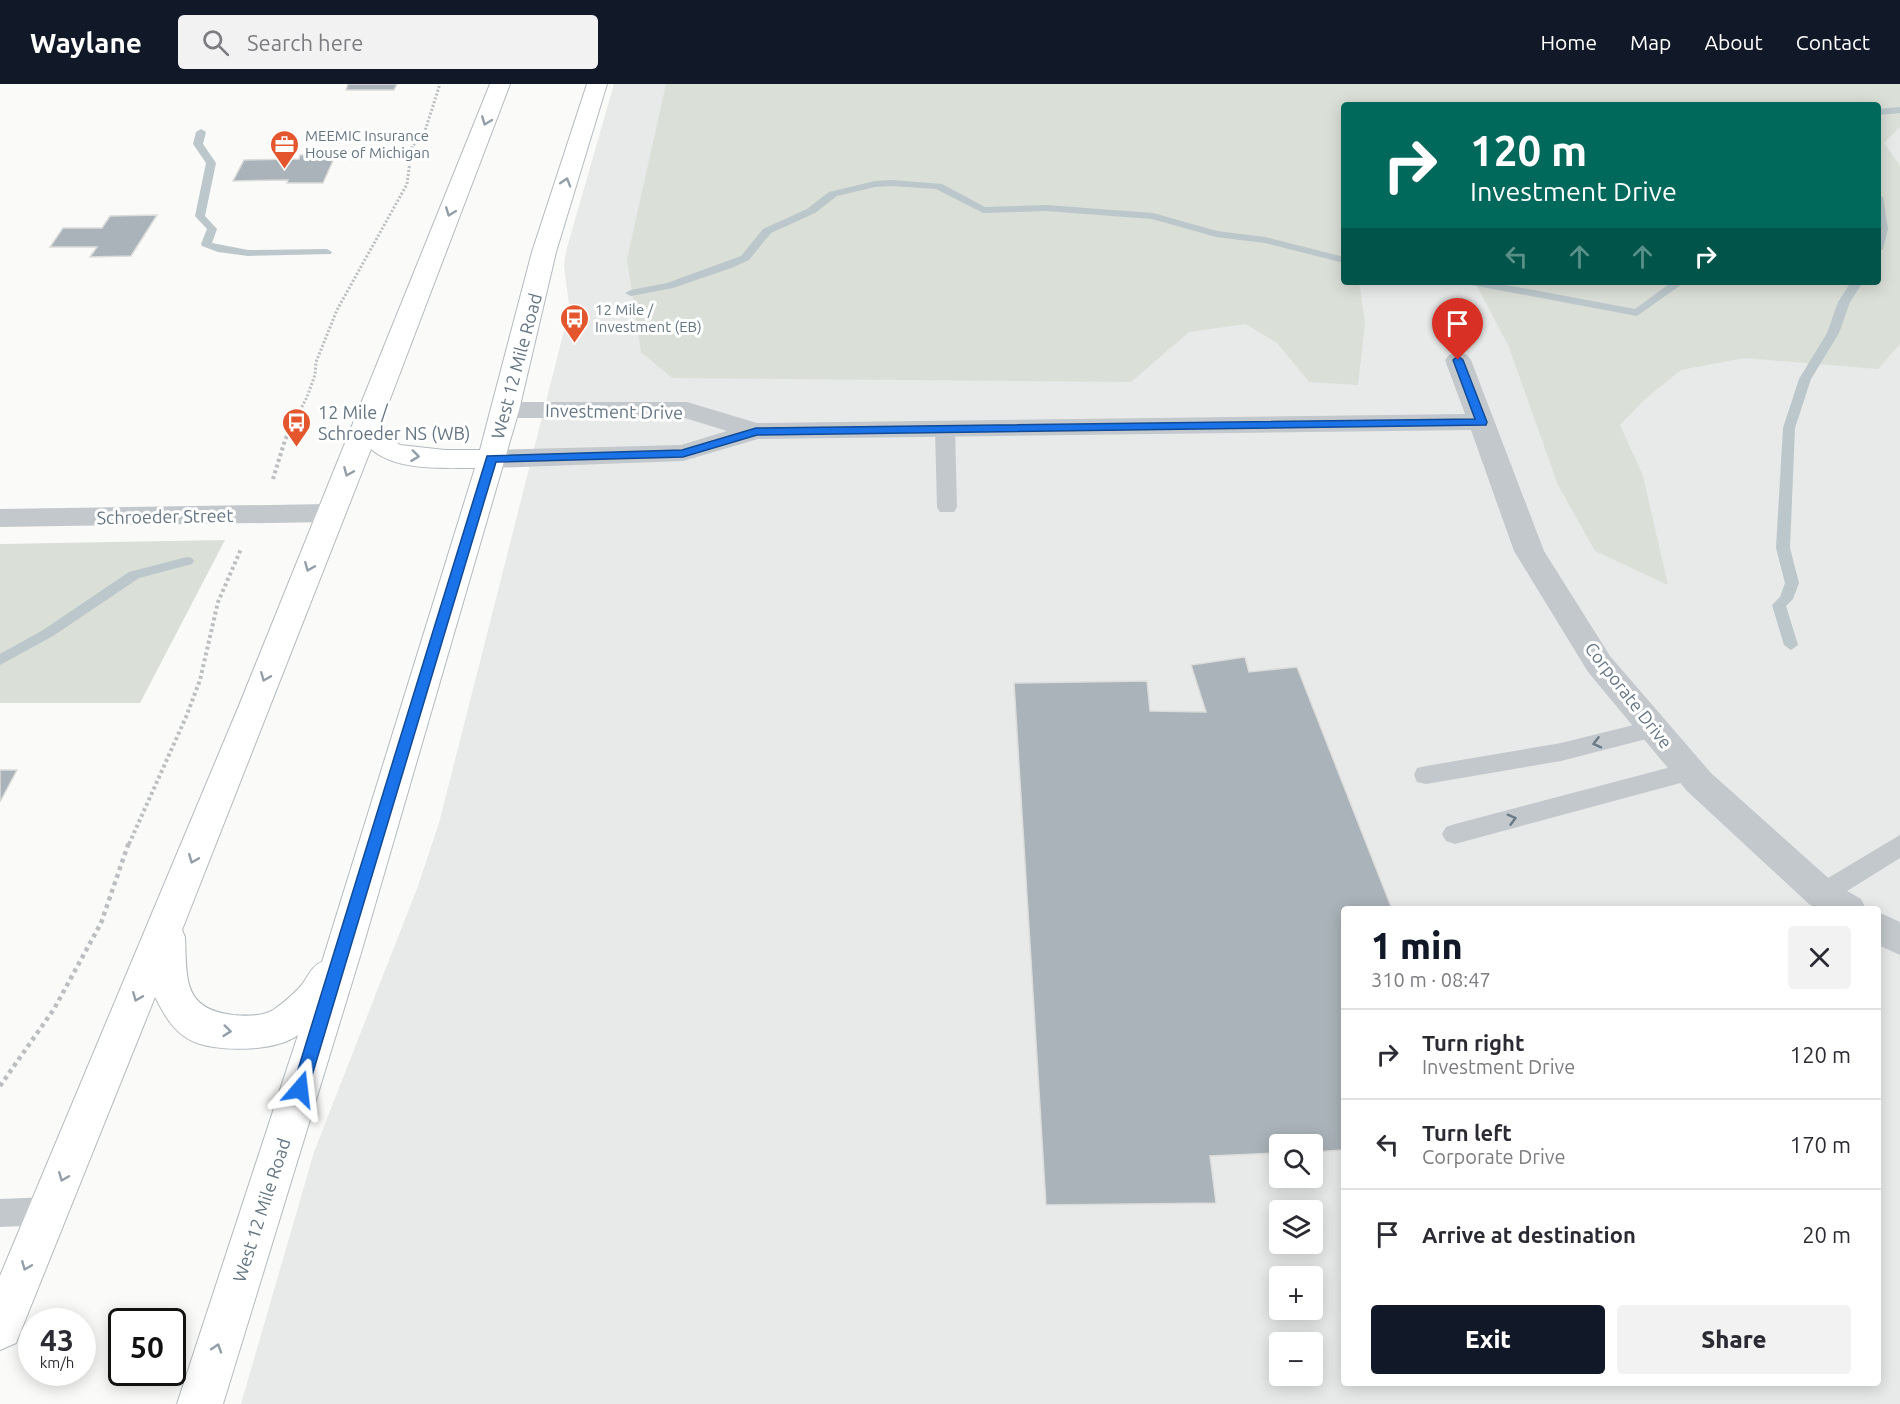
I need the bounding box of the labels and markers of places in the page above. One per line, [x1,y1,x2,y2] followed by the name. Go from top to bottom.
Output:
[305,127,430,161] place label: MEEMIC Insurance House of Michigan
[268,128,300,170] office icon: MEEMIC Insurance House of Michigan
[1432,298,1483,360] pin
[595,301,702,335] place label: 12 Mile / Investment (EB)
[558,302,590,344] bus stop icon: 12 Mile / Investment (EB)
[318,402,470,444] place label: 12 Mile / Schroeder NS (WB)
[281,406,313,448] bus stop icon: 12 Mile / Schroeder NS (WB)

